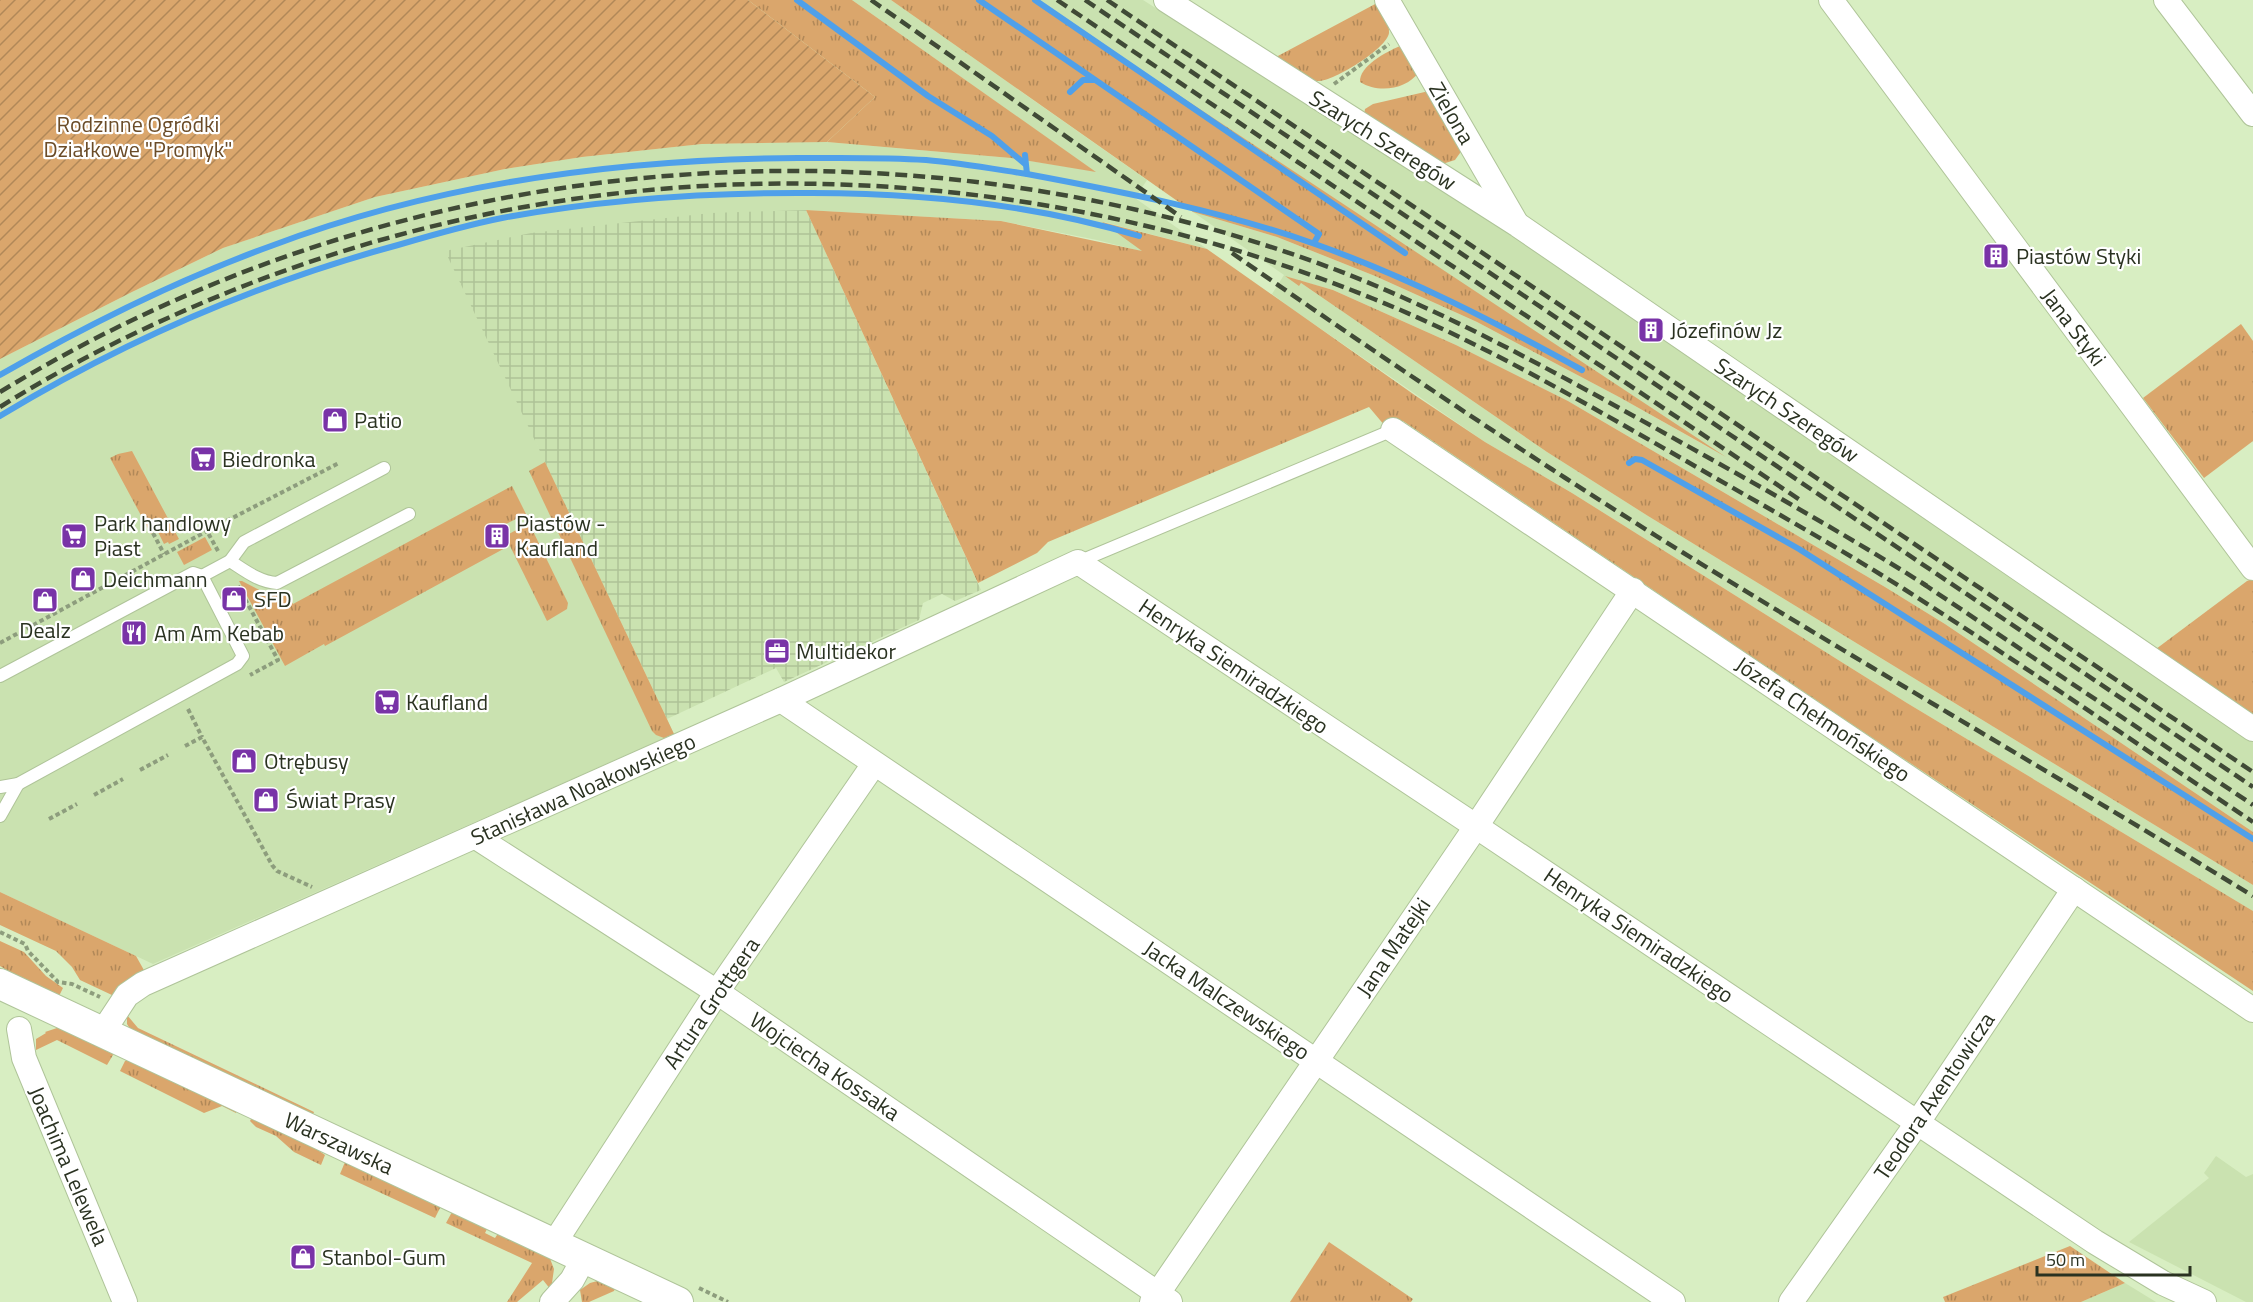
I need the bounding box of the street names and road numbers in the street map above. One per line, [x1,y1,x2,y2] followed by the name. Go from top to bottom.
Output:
[1420,75,1484,151] street label: Zielona
[1303,81,1464,199] street label: Szarych Szeregów
[2033,281,2115,373] street label: Jana Styki
[1708,349,1866,471] street label: Szarych Szeregów
[1132,590,1336,742] street label: Henryka Siemiradzkiego
[1728,648,1918,790] street label: Józefa Chełmońskiego
[465,724,701,854] street label: Stanisława Noakowskiego
[1537,859,1741,1011] street label: Henryka Siemiradzkiego
[1347,890,1439,1004] street label: Jana Matejki
[654,930,768,1076] street label: Artura Grottgera
[1137,931,1317,1069] street label: Jacka Malczewskiego
[743,1003,907,1129] street label: Wojciecha Kossaka
[1865,1005,2003,1187] street label: Teodora Axentowicza
[20,1081,118,1251] street label: Joachima Lelewela
[279,1103,399,1183] street label: Warszawska

